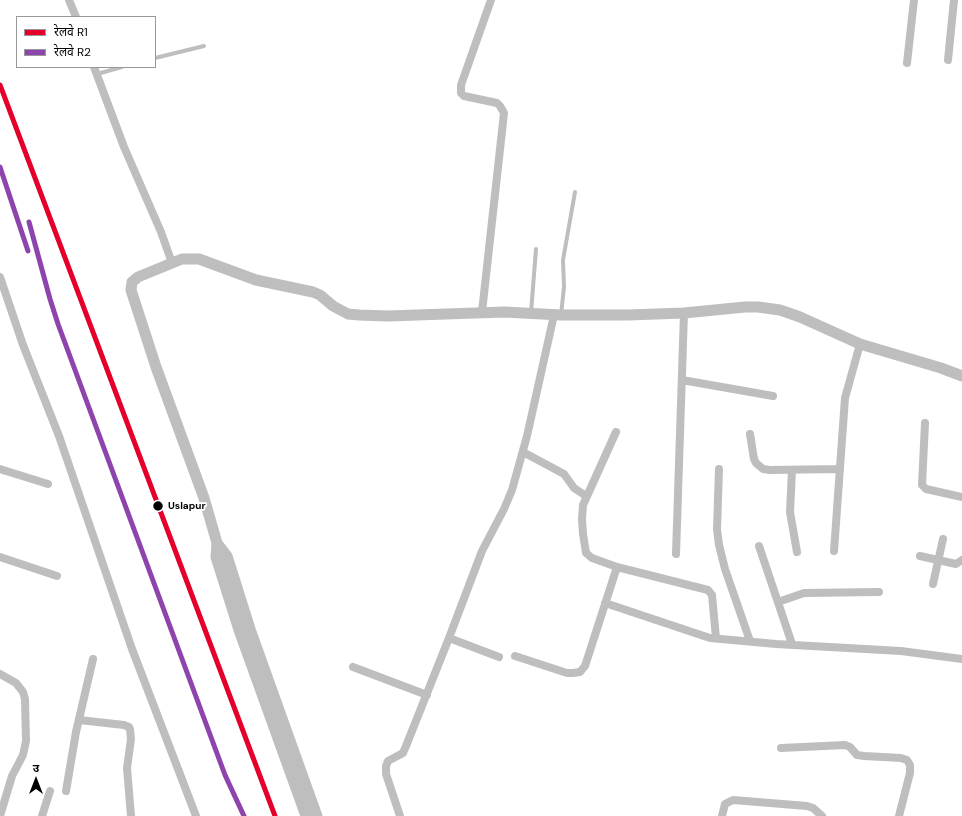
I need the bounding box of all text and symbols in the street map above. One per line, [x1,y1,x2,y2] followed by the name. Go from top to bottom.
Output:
[16,16,156,68] legend
[54,24,88,40] text: रेलवे R1
[54,44,91,60] text: रेलवे R2
[151,499,165,513] marker: Uslapur
[168,500,205,512] place label: Uslapur
[16,760,56,800] north arrow
[33,761,39,775] text: उ

